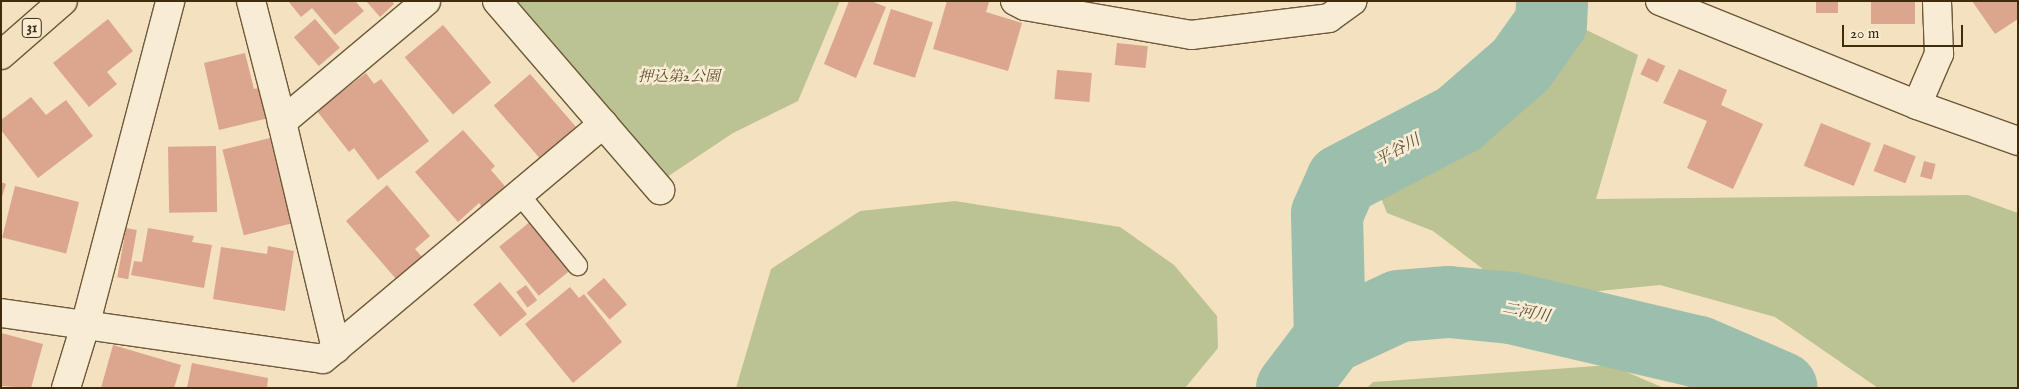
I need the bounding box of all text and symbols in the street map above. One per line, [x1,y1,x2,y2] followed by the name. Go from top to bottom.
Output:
[1844,15,1965,47] scale bar
[21,16,43,40] road number: 31
[1850,24,1879,43] text: 20 m
[638,68,720,86] park label: 押込第2公園
[1372,131,1424,171] water label: 平谷川
[1501,299,1551,327] water label: 二河川

